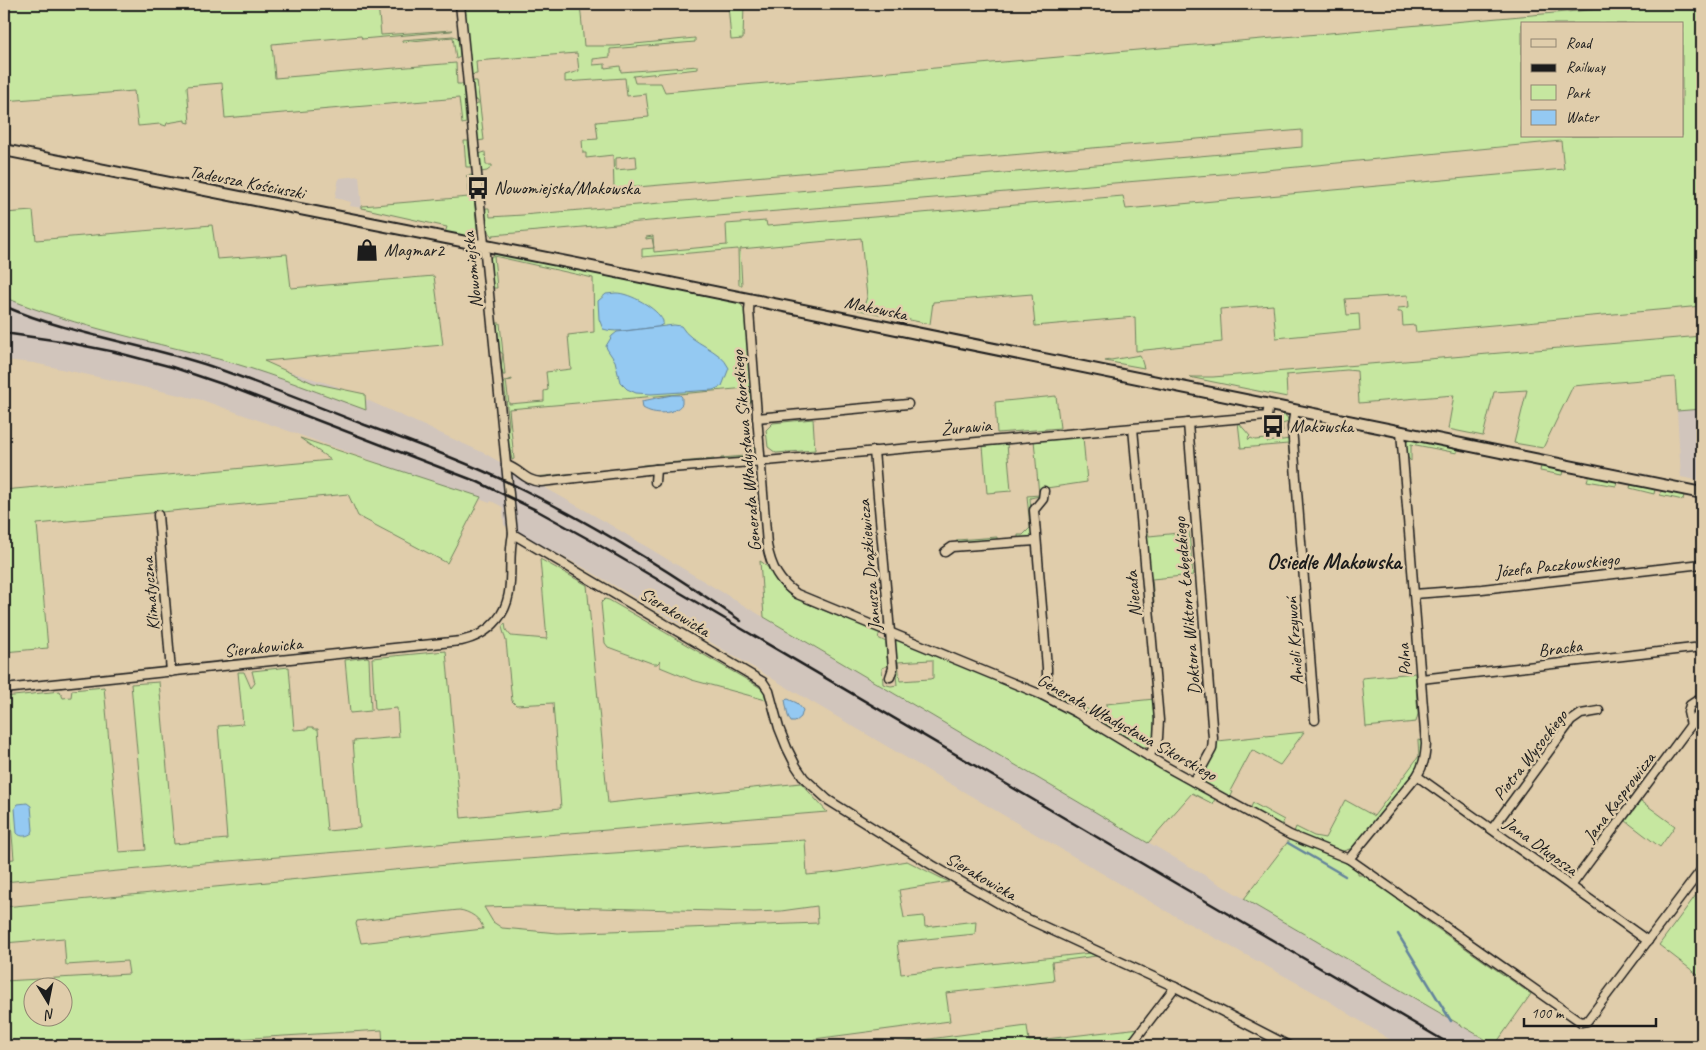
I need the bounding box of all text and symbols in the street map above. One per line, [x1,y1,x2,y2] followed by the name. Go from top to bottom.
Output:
[1521,22,1684,138] legend
[1566,34,1593,53] text: Road
[1566,58,1607,77] text: Railway
[1566,84,1591,103] text: Park
[1566,108,1600,127] text: Water
[187,160,309,204] street label: Tadeusza Kościuszki
[465,175,491,201] bus stop icon: Nowomiejska/Makowska
[494,177,641,199] place label: Nowomiejska/Makowska
[457,229,487,309] street label: Nowomiejska
[354,237,380,263] shop icon: Magmar2
[384,239,446,261] place label: Magmar2
[843,291,911,326] street label: Makowska
[726,348,766,552] street label: Generała Władysława Sikorskiego
[1260,413,1286,439] bus stop icon: Makowska
[940,414,993,440] street label: Żurawia
[1290,415,1355,437] place label: Makowska
[852,498,886,632] street label: Janusza Drążkiewicza
[1168,515,1206,696] street label: Doktora Wiktora Łabędzkiego
[1493,547,1622,583] street label: Józefa Paczkowskiego
[1267,548,1403,576] district label: Osiedle Makowska
[136,555,164,631] street label: Klimatyczna
[1120,569,1146,618] street label: Niecała
[636,582,716,642] street label: Sierakowicka
[1280,594,1308,686] street label: Anieli Krzywoń
[223,632,305,662] street label: Sierakowicka
[1537,634,1585,662] street label: Bracka
[1391,641,1416,677] street label: Polna
[1033,668,1222,786] street label: Generała Władysława Sikorskiego
[1488,704,1573,805] street label: Piotra Wysockiego
[1577,746,1661,847] street label: Jana Kasprowicza
[1499,811,1584,881] street label: Jana Długosza
[942,847,1022,906] street label: Sierakowicka
[22,978,72,1028] north arrow
[1524,995,1656,1027] scale bar
[1531,1004,1565,1023] text: 100 m
[42,1005,56,1024] text: N

